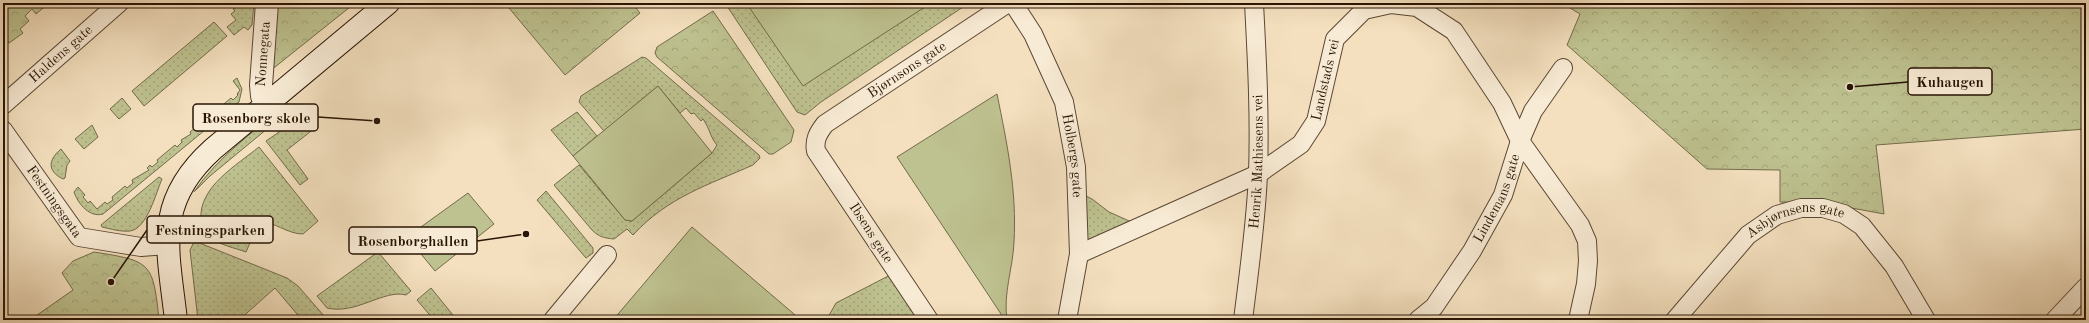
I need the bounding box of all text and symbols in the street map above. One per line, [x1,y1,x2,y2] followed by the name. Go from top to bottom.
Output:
[254,21,273,87] street label: Nonnegata
[27,23,95,85] street label: Haldens gate
[1309,38,1342,122] street label: Landstads vei
[865,39,949,101] street label: Bjørnsons gate
[1908,68,1992,95] callout: Kuhaugen
[1916,76,1984,91] text: Kuhaugen
[1247,94,1266,229] street label: Henrik Mathiesens vei
[193,104,318,131] callout: Rosenborg skole
[202,112,311,127] text: Rosenborg skole
[1059,113,1084,198] street label: Holbergs gate
[1471,152,1522,245] street label: Lindemans gate
[24,163,84,240] street label: Festningsgata
[846,200,896,266] street label: Ibsens gate
[1744,201,1846,241] street label: Asbjørnsens gate
[147,216,273,243] callout: Festningsparken
[155,224,265,239] text: Festningsparken
[349,227,477,254] callout: Rosenborghallen
[357,235,469,250] text: Rosenborghallen

